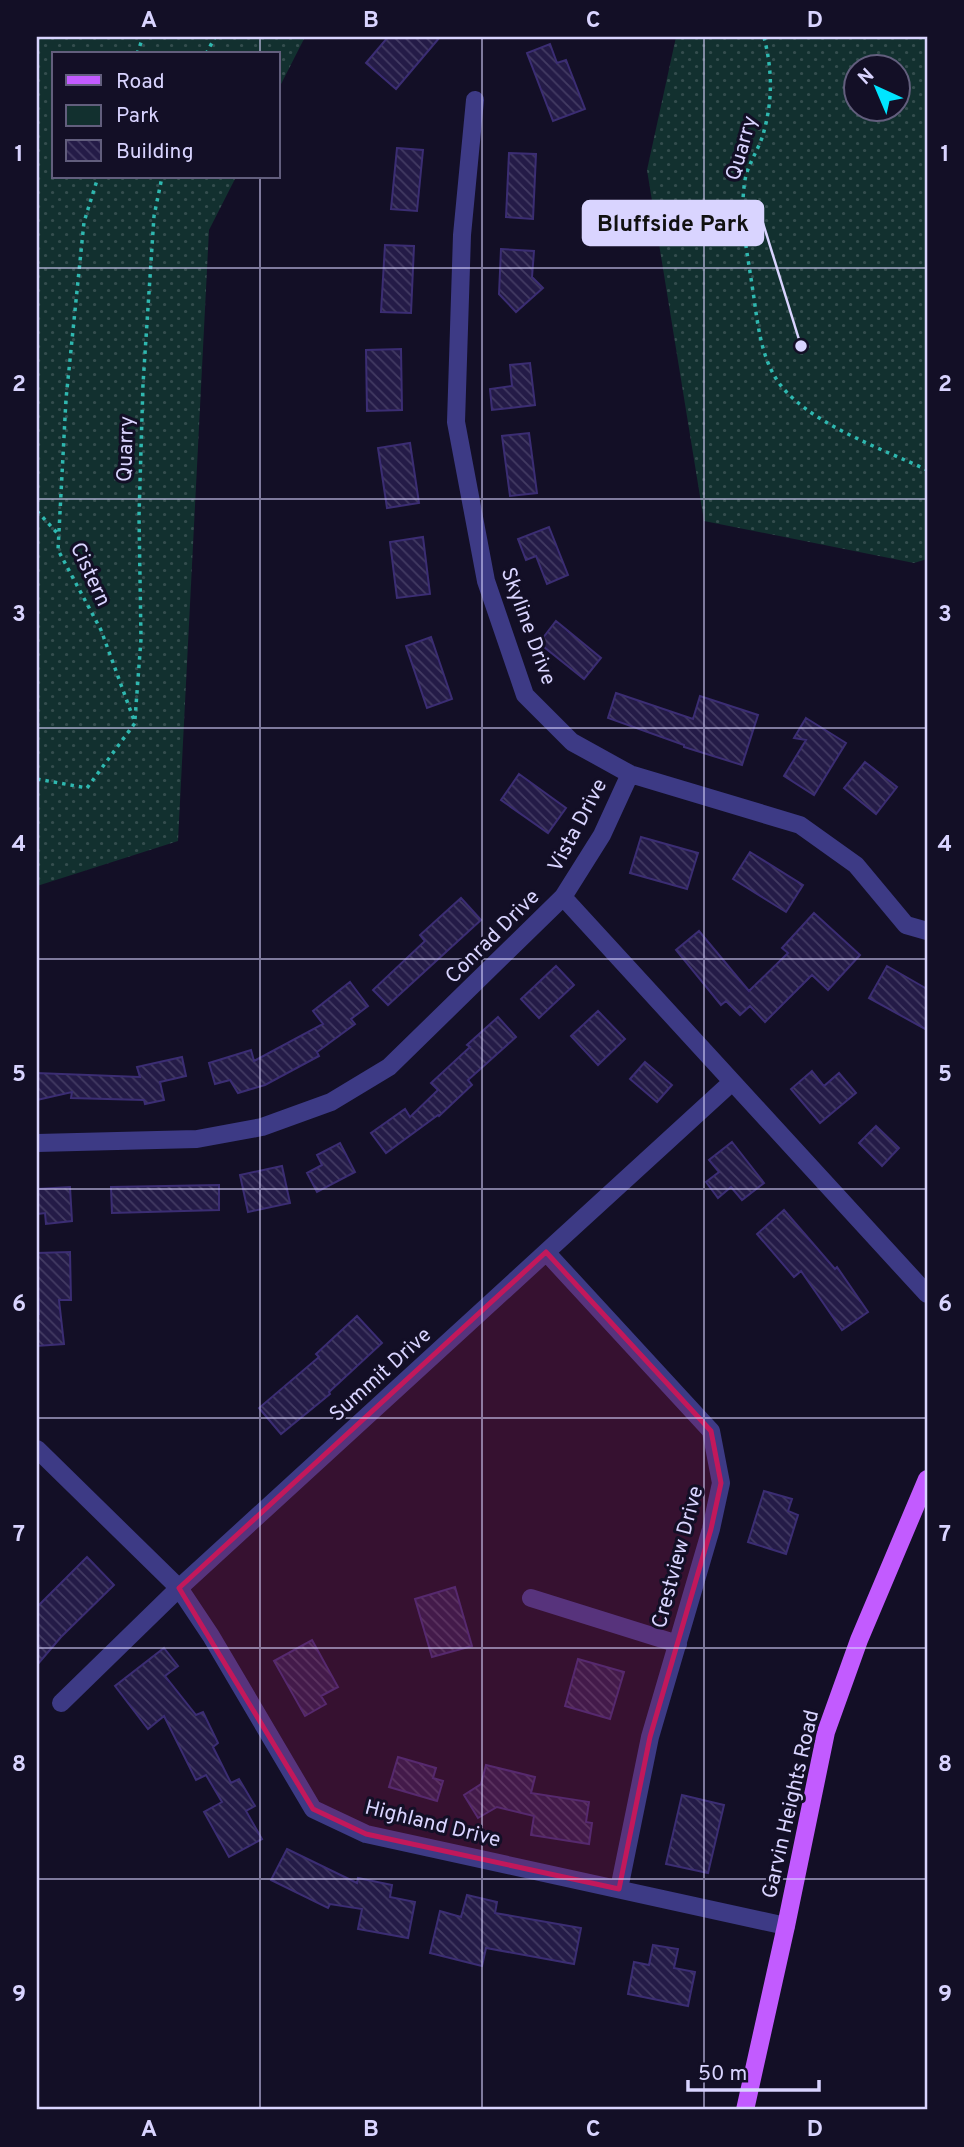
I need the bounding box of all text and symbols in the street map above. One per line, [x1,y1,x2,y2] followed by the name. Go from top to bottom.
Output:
[141,7,157,36] text: A
[363,7,379,36] text: B
[586,7,600,36] text: C
[807,7,823,36] text: D
[52,52,280,178] legend
[842,52,912,122] north arrow
[853,64,880,91] text: N
[116,69,165,96] text: Road
[116,103,159,130] text: Park
[720,113,765,184] street label: Quarry
[116,139,194,166] text: Building
[14,141,24,170] text: 1
[940,141,950,170] text: 1
[583,201,763,245] callout: Bluffside Park
[597,211,749,240] text: Bluffside Park
[12,371,26,400] text: 2
[938,371,952,400] text: 2
[112,416,141,483] street label: Quarry
[63,538,116,611] street label: Cistern
[494,564,561,689] street label: Skyline Drive
[12,601,26,630] text: 3
[938,601,952,630] text: 3
[542,774,614,877] street label: Vista Drive
[12,831,26,860] text: 4
[938,831,952,860] text: 4
[440,884,546,990] street label: Conrad Drive
[12,1061,26,1090] text: 5
[938,1061,952,1090] text: 5
[12,1291,26,1320] text: 6
[938,1291,952,1320] text: 6
[324,1322,438,1428] street label: Summit Drive
[646,1483,710,1632] street label: Crestview Drive
[13,1521,25,1550] text: 7
[939,1521,951,1550] text: 7
[757,1707,826,1901] street label: Garvin Heights Road
[12,1751,26,1780] text: 8
[938,1751,952,1780] text: 8
[362,1795,503,1854] street label: Highland Drive
[12,1981,26,2010] text: 9
[938,1981,952,2010] text: 9
[688,2049,819,2093] scale bar
[698,2061,747,2088] text: 50 m
[141,2116,157,2145] text: A
[363,2116,379,2145] text: B
[586,2116,600,2145] text: C
[807,2116,823,2145] text: D

